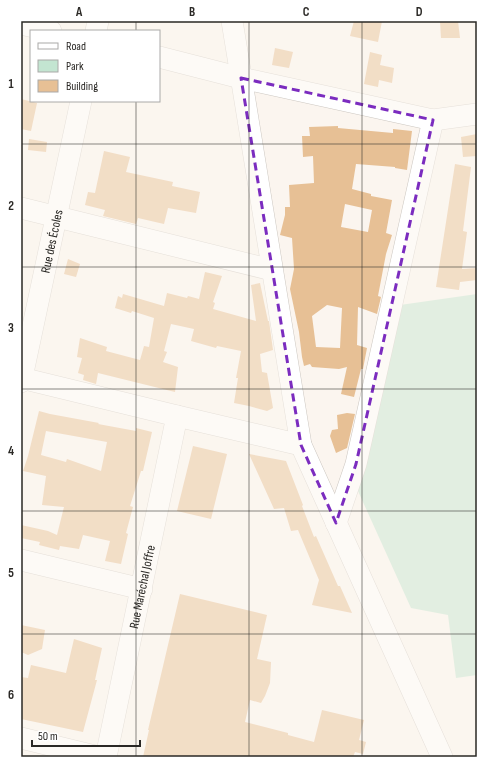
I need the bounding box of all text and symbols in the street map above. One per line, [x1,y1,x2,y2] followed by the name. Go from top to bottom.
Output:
[75,4,83,20] text: A
[189,4,195,20] text: B
[303,4,310,20] text: C
[416,4,423,20] text: D
[30,30,160,102] legend
[66,39,86,54] text: Road
[66,59,84,74] text: Park
[8,76,14,92] text: 1
[66,79,98,94] text: Building
[8,198,14,214] text: 2
[38,208,67,275] street label: Rue des Écoles
[8,320,14,336] text: 3
[8,443,14,459] text: 4
[126,544,159,630] street label: Rue Maréchal Joffre
[8,565,14,581] text: 5
[8,687,14,703] text: 6
[32,722,140,748] scale bar
[38,729,58,744] text: 50 m

